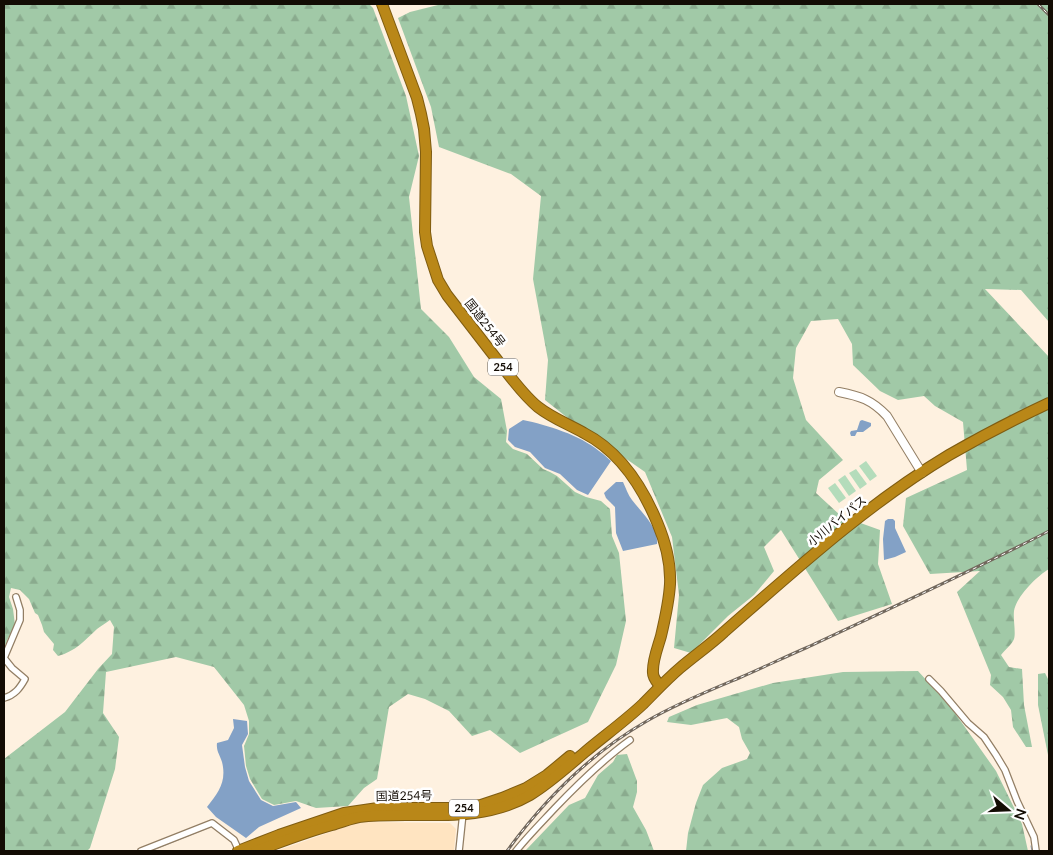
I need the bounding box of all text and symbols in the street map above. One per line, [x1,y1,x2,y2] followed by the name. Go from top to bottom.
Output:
[462,296,509,350] street label: 国道254号
[488,358,518,376] road number: 254
[804,492,869,549] street label: 小川バイパス
[983,785,1033,835] north arrow
[375,788,433,803] street label: 国道254号
[449,800,479,816] road number: 254
[1011,807,1031,822] text: N

